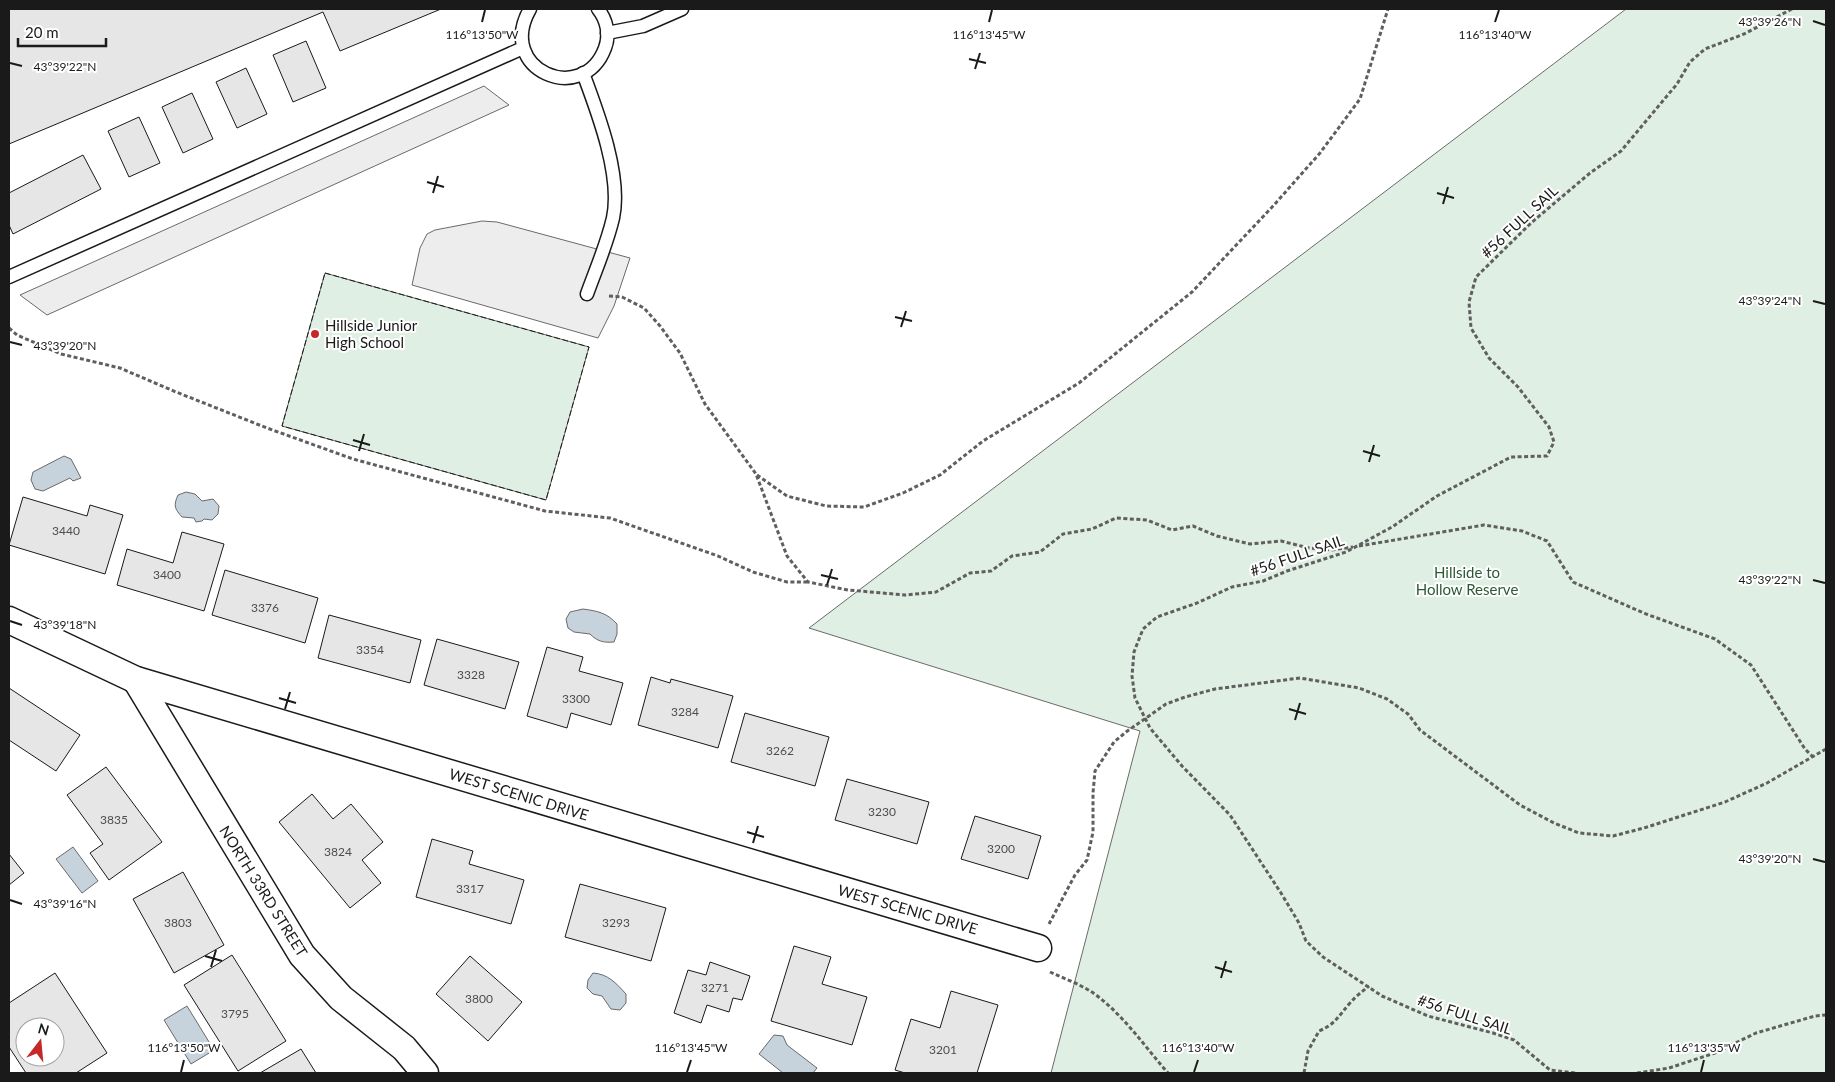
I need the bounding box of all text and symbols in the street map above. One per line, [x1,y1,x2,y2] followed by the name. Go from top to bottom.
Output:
[1739,14,1801,29] text: 43°39'26"N
[18,15,105,47] scale bar
[25,23,59,41] text: 20 m
[445,27,519,42] text: 116°13'50"W
[952,27,1026,42] text: 116°13'45"W
[1458,27,1532,42] text: 116°13'40"W
[34,59,96,74] text: 43°39'22"N
[1477,181,1561,261] street label: #56 FULL SAIL
[1739,293,1801,308] text: 43°39'24"N
[325,316,418,351] place label: Hillside Junior High School
[309,328,321,340] marker: Hillside Junior High School
[34,338,96,353] text: 43°39'20"N
[52,523,80,538] house number: 3440
[1248,530,1347,580] street label: #56 FULL SAIL
[1416,563,1518,598] park label: Hillside to Hollow Reserve
[153,567,181,582] house number: 3400
[1739,572,1801,587] text: 43°39'22"N
[251,600,279,615] house number: 3376
[34,617,96,632] text: 43°39'18"N
[356,642,384,657] house number: 3354
[457,667,485,682] house number: 3328
[562,691,590,706] house number: 3300
[671,704,699,719] house number: 3284
[766,743,794,758] house number: 3262
[447,764,591,824] street label: WEST SCENIC DRIVE
[868,804,896,819] house number: 3230
[100,812,128,827] house number: 3835
[216,822,312,960] street label: NORTH 33RD STREET
[987,841,1015,856] house number: 3200
[324,844,352,859] house number: 3824
[1739,851,1801,866] text: 43°39'20"N
[836,880,980,938] street label: WEST SCENIC DRIVE
[456,881,484,896] house number: 3317
[34,896,96,911] text: 43°39'16"N
[164,915,192,930] house number: 3803
[602,915,630,930] house number: 3293
[701,980,729,995] house number: 3271
[1415,990,1515,1038] street label: #56 FULL SAIL
[465,991,493,1006] house number: 3800
[221,1006,249,1021] house number: 3795
[15,1017,65,1067] north arrow
[36,1019,51,1039] text: N
[147,1040,221,1055] text: 116°13'50"W
[654,1040,728,1055] text: 116°13'45"W
[1161,1040,1235,1055] text: 116°13'40"W
[1667,1040,1741,1055] text: 116°13'35"W
[929,1042,957,1057] house number: 3201

